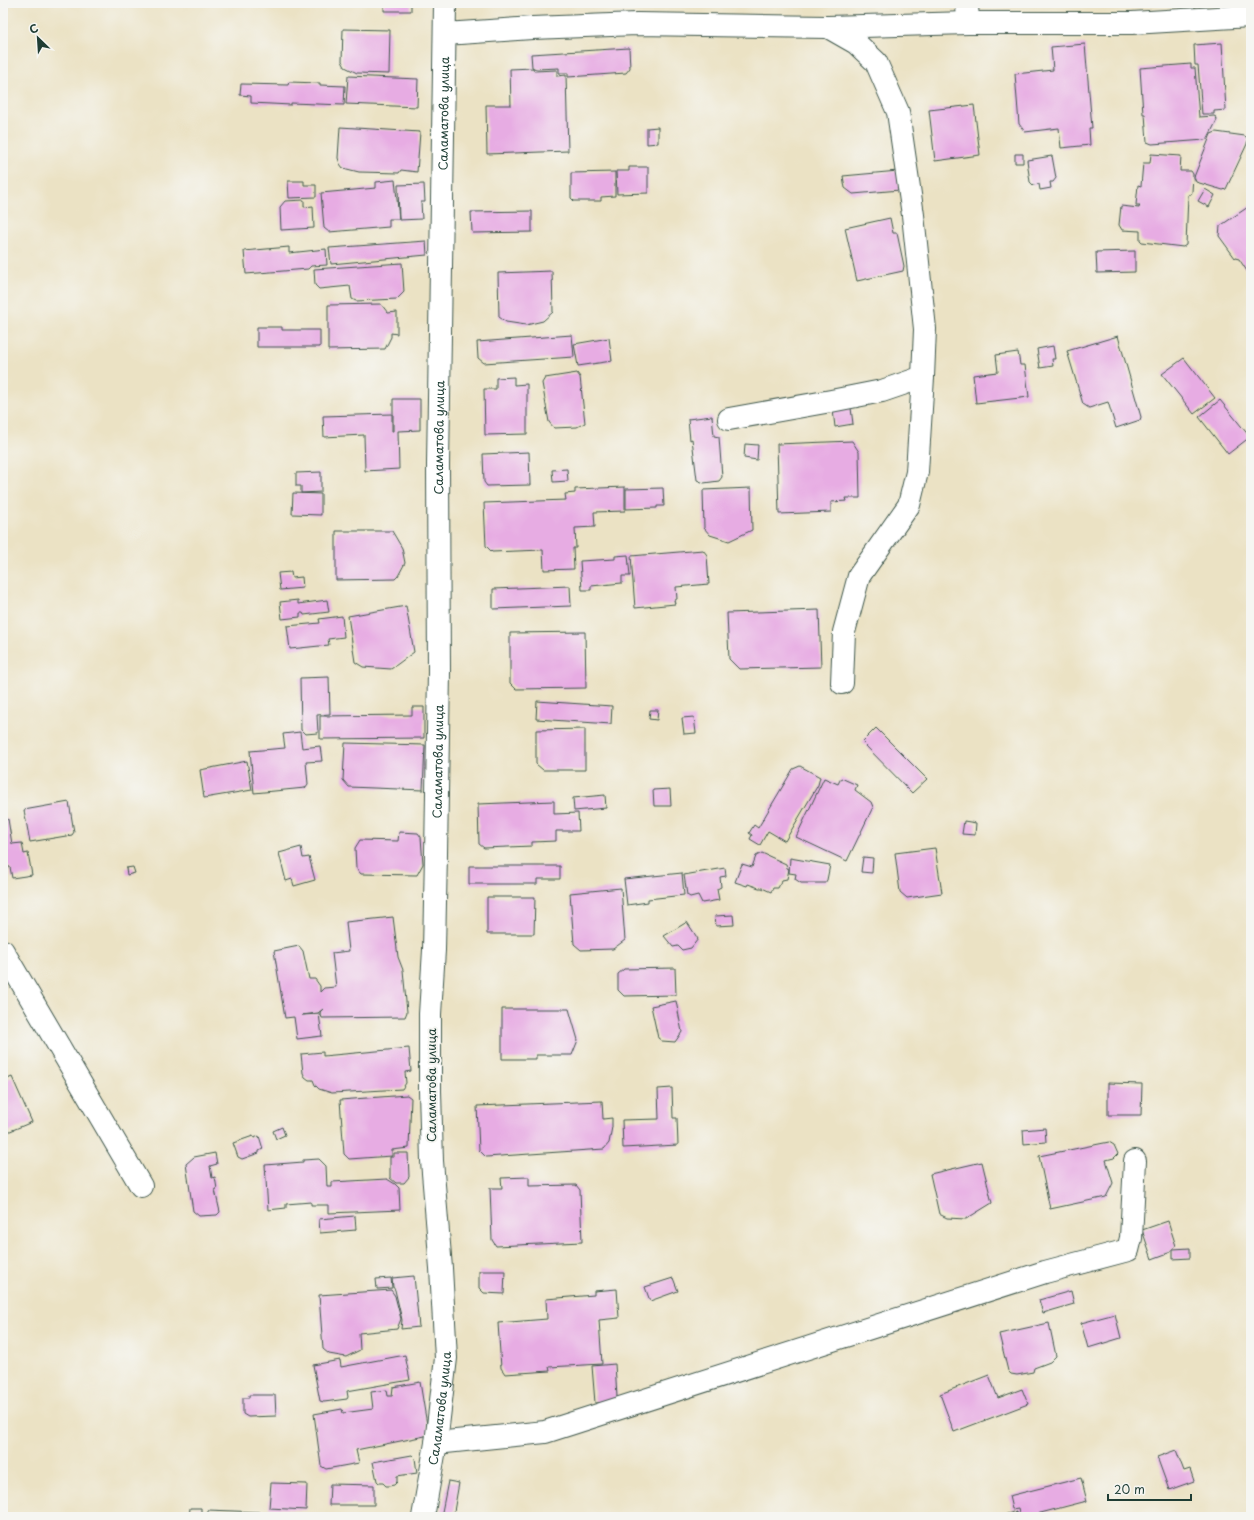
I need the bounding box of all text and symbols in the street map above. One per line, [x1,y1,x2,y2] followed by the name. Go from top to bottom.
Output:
[18,18,58,58] north arrow
[26,19,41,38] text: С
[433,56,453,171] street label: Саламатова улица
[429,380,448,494] street label: Саламатова улица
[428,704,447,819] street label: Саламатова улица
[422,1028,440,1142] street label: Саламатова улица
[423,1351,455,1466] street label: Саламатова улица
[1108,1476,1191,1502] scale bar
[1114,1480,1145,1498] text: 20 m

